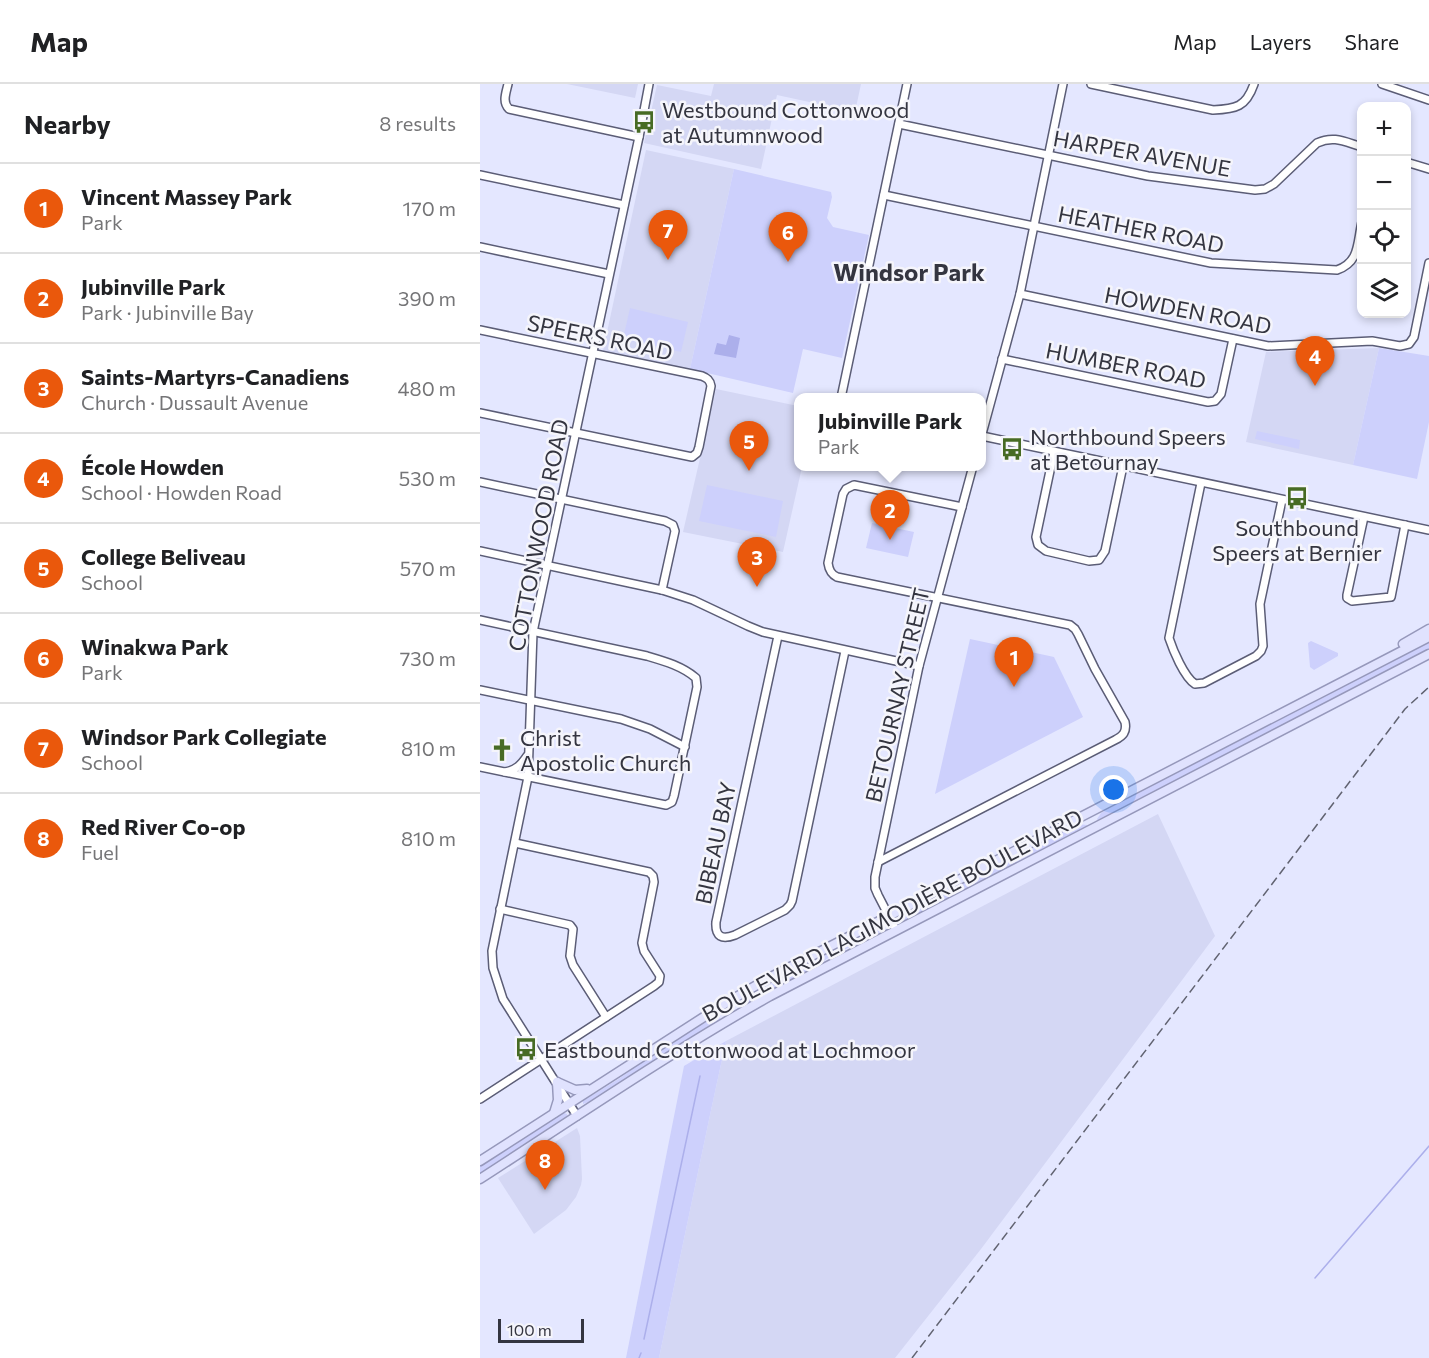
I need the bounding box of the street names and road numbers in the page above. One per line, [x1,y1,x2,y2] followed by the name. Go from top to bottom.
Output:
[1051,124,1233,182] street label: HARPER AVENUE
[1056,200,1226,258] street label: HEATHER ROAD
[1102,281,1274,339] street label: HOWDEN ROAD
[525,308,675,366] street label: SPEERS ROAD
[1044,336,1208,394] street label: HUMBER ROAD
[502,417,574,653] street label: COTTONWOOD ROAD
[859,585,935,805] street label: BETOURNAY STREET
[689,779,741,907] street label: BIBEAU BAY
[697,803,1087,1027] street label: BOULEVARD LAGIMODIÈRE BOULEVARD

